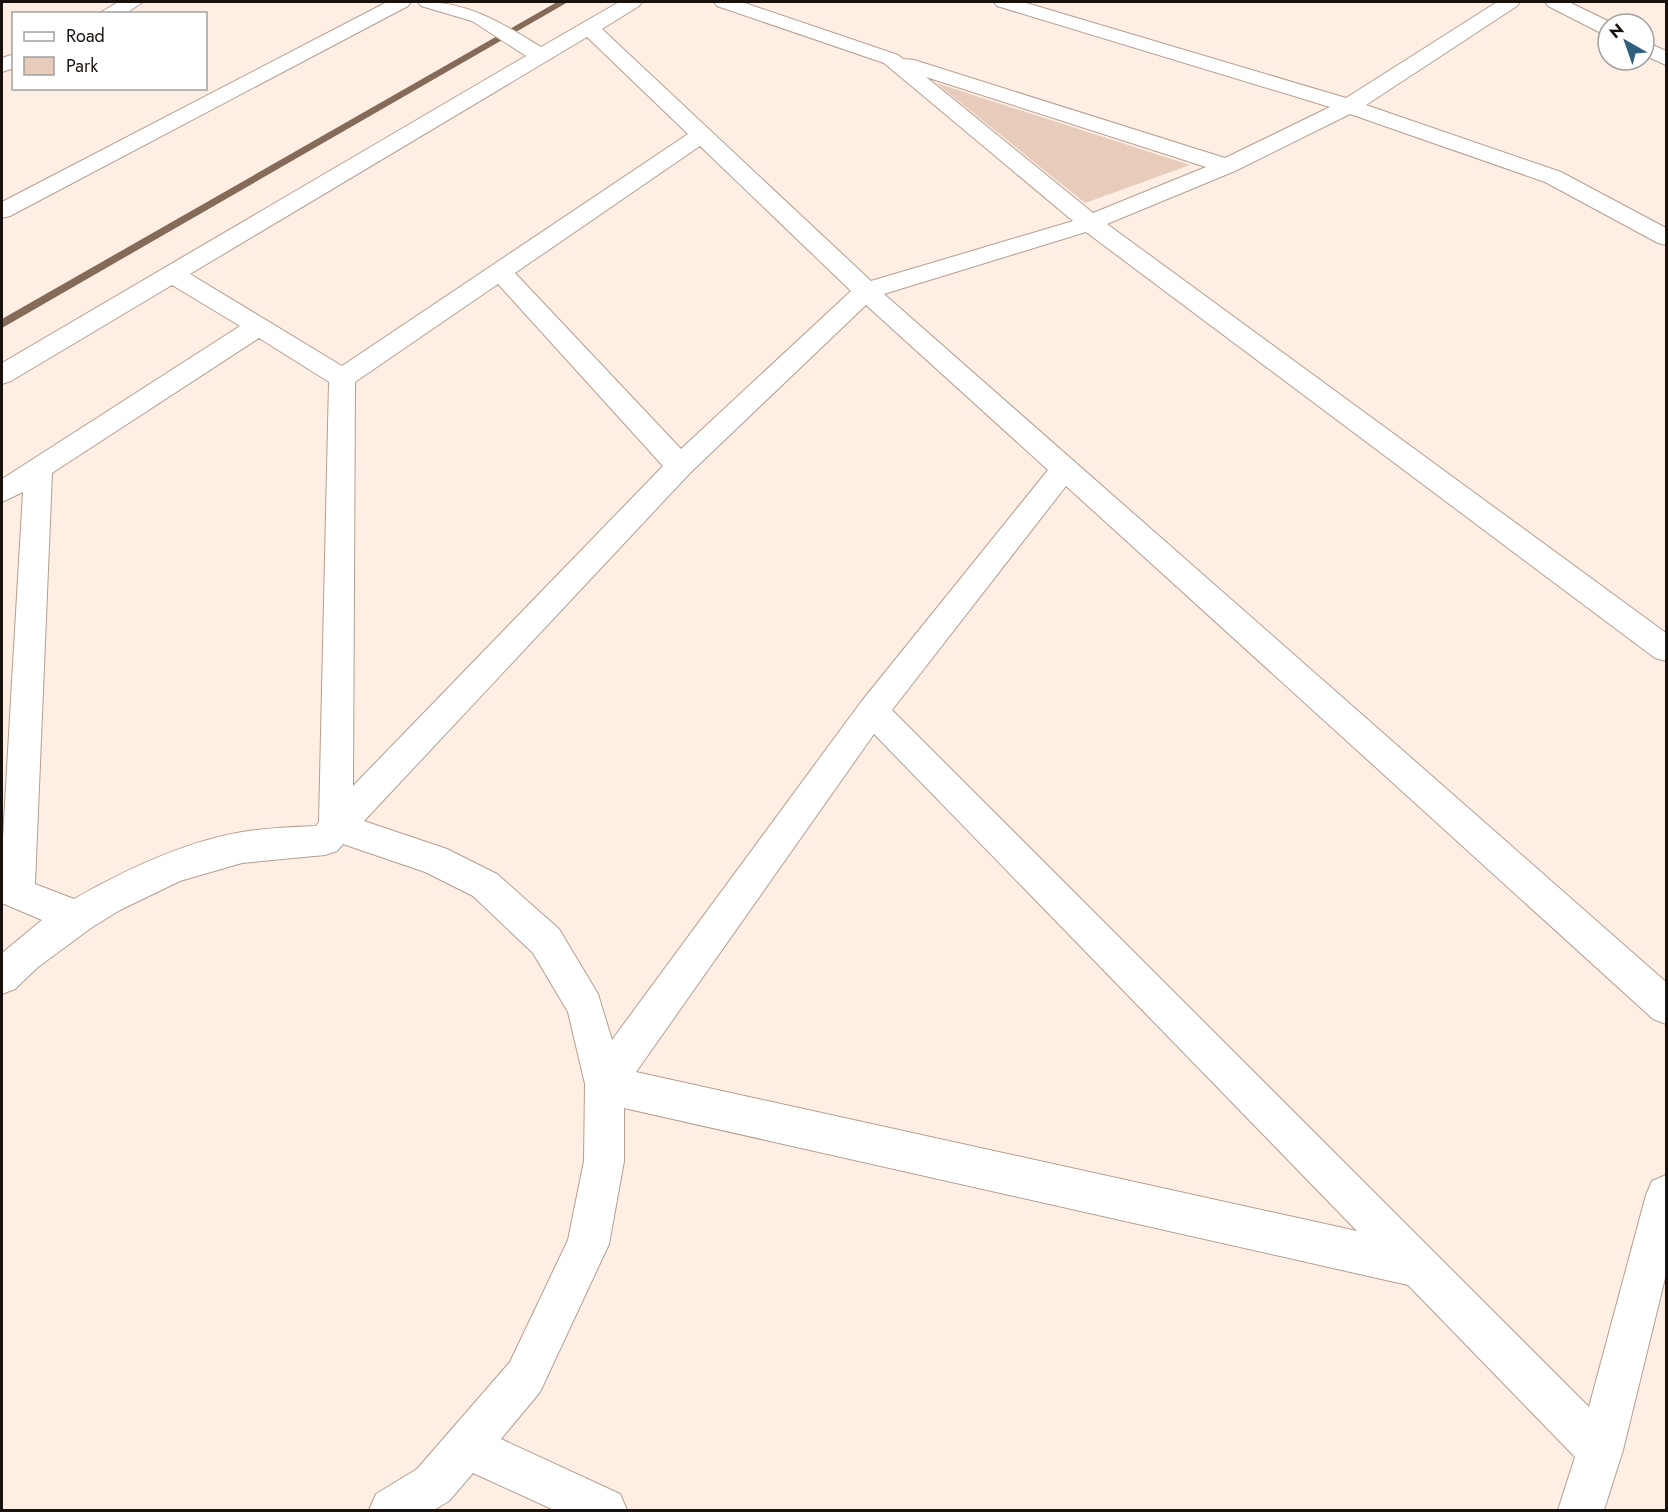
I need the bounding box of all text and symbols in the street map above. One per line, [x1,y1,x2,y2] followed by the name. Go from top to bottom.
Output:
[12,12,207,90] legend
[1596,12,1656,72] north arrow
[1604,18,1629,44] text: N
[66,23,105,49] text: Road
[66,53,98,79] text: Park

